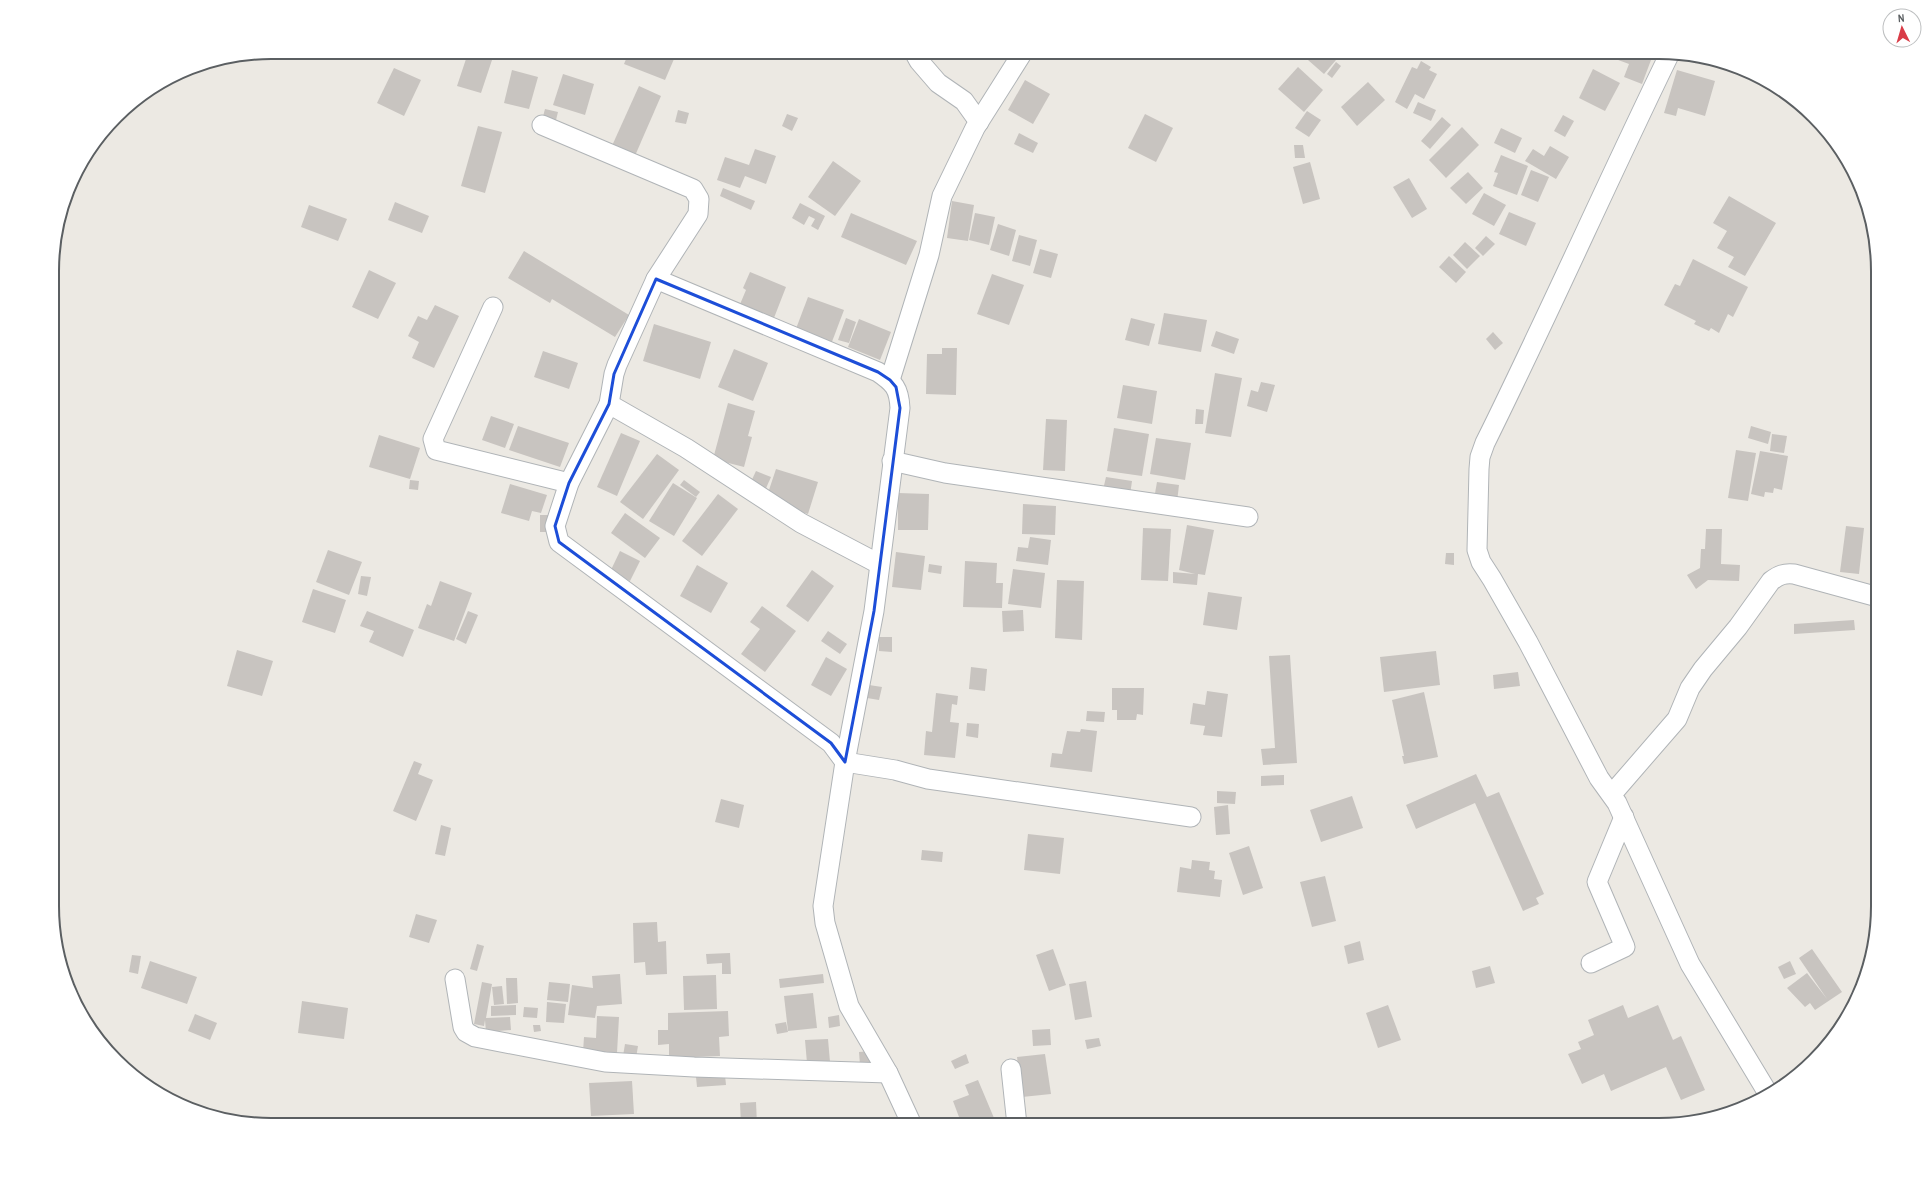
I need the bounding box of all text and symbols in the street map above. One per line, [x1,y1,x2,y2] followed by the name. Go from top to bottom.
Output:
[1882,8,1922,48] north arrow
[1897,11,1905,25] text: N

